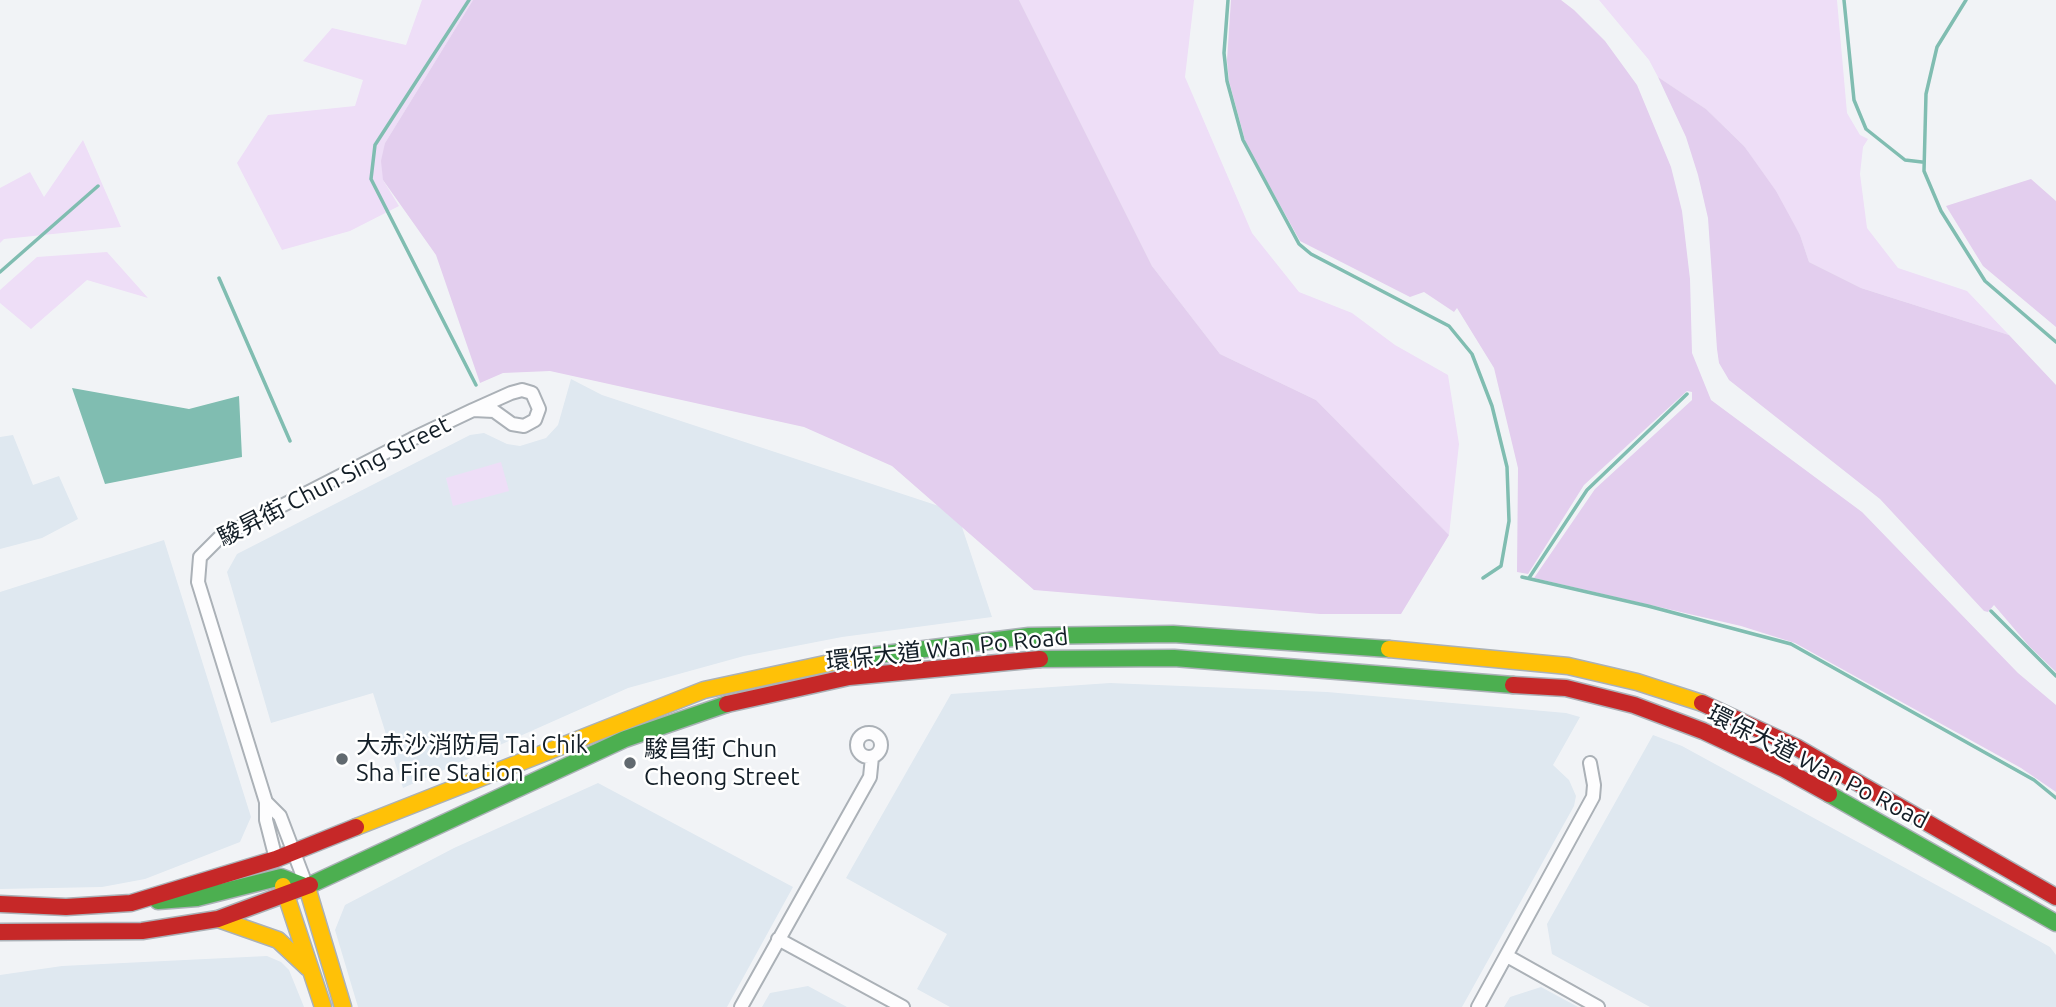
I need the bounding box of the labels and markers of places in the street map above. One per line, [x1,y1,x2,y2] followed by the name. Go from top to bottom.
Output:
[356,731,588,787] place label: 大赤沙消防局 Tai Chik Sha Fire Station
[644,735,800,791] place label: 駿昌街 Chun Cheong Street
[334,751,350,767] marker: 大赤沙消防局 Tai Chik Sha Fire Station
[622,755,638,771] marker: 駿昌街 Chun Cheong Street

